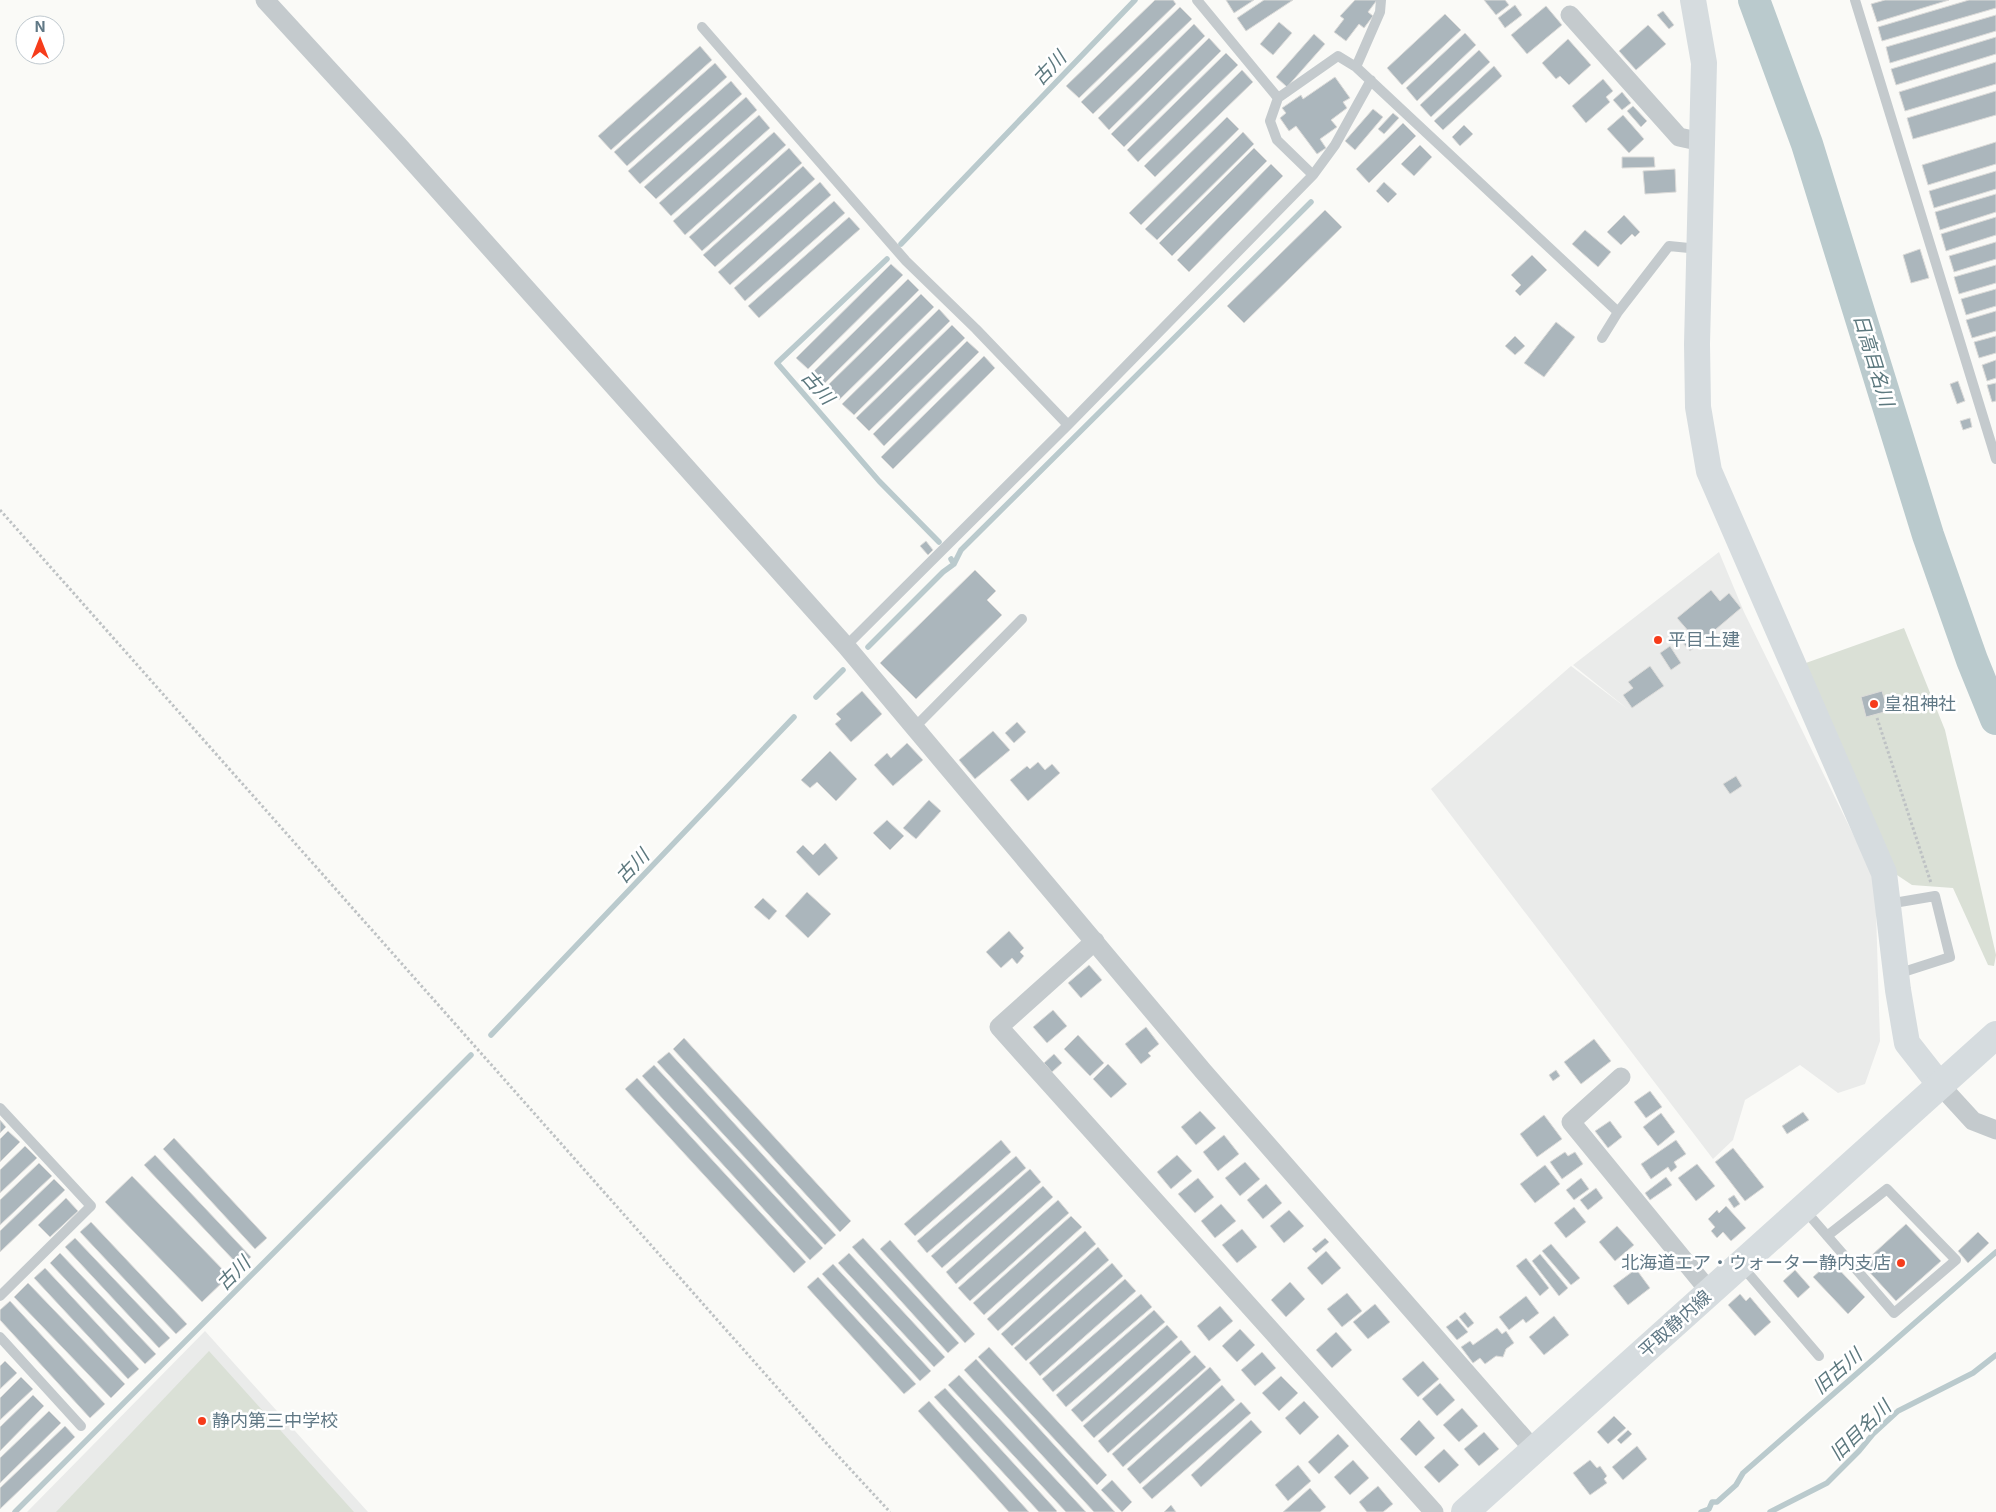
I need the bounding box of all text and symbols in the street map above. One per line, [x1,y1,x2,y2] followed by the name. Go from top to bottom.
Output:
[15,15,65,65] north arrow
[35,18,45,35] text: N
[1028,45,1072,90] water label: 古川
[1849,311,1899,411] water label: 日高目名川
[796,365,840,411] water label: 古川
[1668,629,1740,650] place label: 平目土建
[1652,634,1664,646] marker: 平目土建
[1884,693,1956,714] place label: 皇祖神社
[1868,698,1880,710] marker: 皇祖神社
[611,843,655,888] water label: 古川
[212,1250,256,1295] water label: 古川
[1621,1252,1891,1273] place label: 北海道エア・ウォーター静内支店
[1895,1257,1907,1269] marker: 北海道エア・ウォーター静内支店
[1634,1286,1715,1362] street label: 平取静内線
[1808,1343,1868,1399] water label: 旧古川
[1825,1394,1897,1465] water label: 旧目名川
[212,1410,338,1431] place label: 静内第三中学校
[196,1415,208,1427] marker: 静内第三中学校

